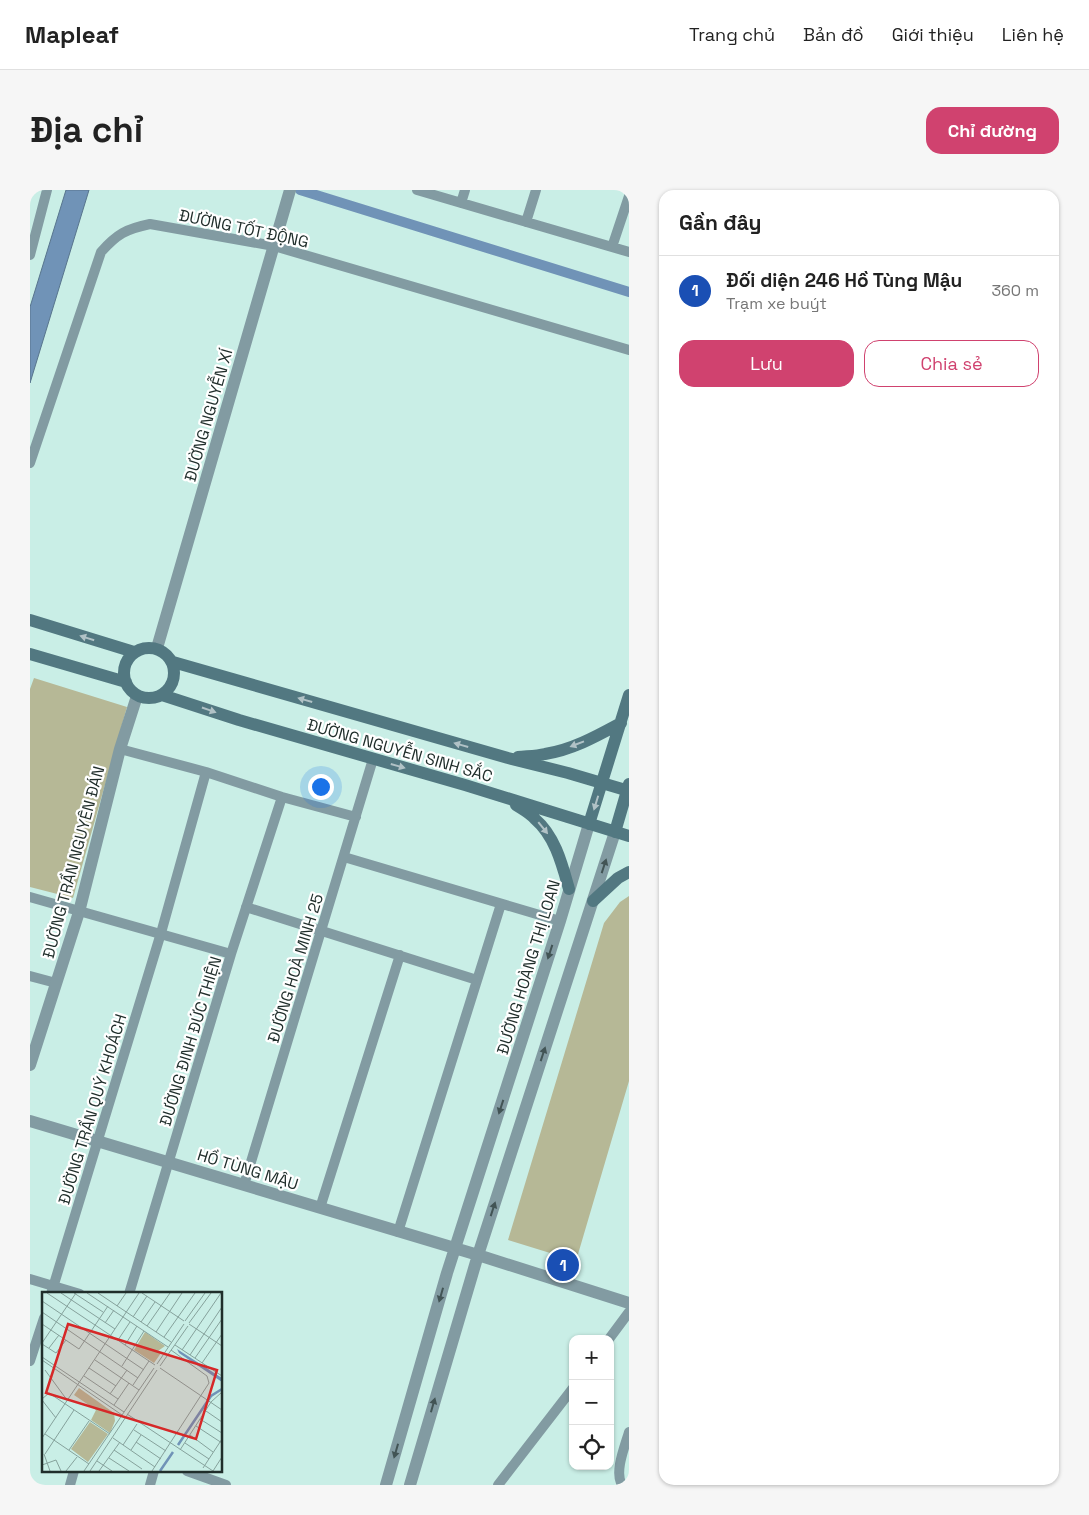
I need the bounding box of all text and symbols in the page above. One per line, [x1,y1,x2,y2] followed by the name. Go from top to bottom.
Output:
[25,19,119,50] text: Mapleaf
[689,23,775,46] text: Trang chủ
[803,23,864,46] text: Bản đồ
[892,23,974,46] text: Giới thiệu
[1002,23,1064,46] text: Liên hệ
[926,107,1059,154] button: Chỉ đường
[30,108,143,152] text: Địa chỉ
[177,205,311,252] street label: ĐƯỜNG TỐT ĐỘNG
[679,209,762,236] text: Gần đây
[726,268,962,293] text: Đối diện 246 Hồ Tùng Mậu
[691,280,699,301] text: 1
[991,280,1039,301] text: 360 m
[726,293,827,314] text: Trạm xe buýt
[679,340,854,387] button: Lưu
[864,340,1039,387] button: Chia sẻ
[179,346,237,484] street label: ĐƯỜNG NGUYỄN XÍ
[80,633,95,641] one-way arrow
[297,695,312,703] one-way arrow
[201,707,216,714] one-way arrow
[305,713,495,787] street label: ĐƯỜNG NGUYỄN SINH SẮC
[453,740,468,748] one-way arrow
[570,741,584,749] one-way arrow
[391,762,406,770] one-way arrow
[38,764,109,960] street label: ĐƯỜNG TRẦN NGUYÊN ĐÁN
[308,774,334,800] your location
[591,796,599,811] one-way arrow
[538,821,549,834] one-way arrow
[601,859,608,874] one-way arrow
[492,877,565,1057] street label: ĐƯỜNG HOÀNG THỊ LOAN
[263,891,328,1045] street label: ĐƯỜNG HOÀ MINH 25
[546,945,554,960] one-way arrow
[155,954,226,1128] street label: ĐƯỜNG ĐINH ĐỨC THIỆN
[53,1011,131,1207] street label: ĐƯỜNG TRẦN QUÝ KHOÁCH
[540,1047,547,1062] one-way arrow
[496,1100,504,1115] one-way arrow
[195,1144,301,1195] street label: HỒ TÙNG MẬU
[489,1201,497,1216] one-way arrow
[547,1246,579,1284] pin: 1
[436,1288,444,1303] one-way arrow
[42,1292,222,1472] inset map
[569,1335,614,1470] map controls
[569,1335,614,1380] button: +
[569,1380,614,1425] button: −
[430,1397,438,1412] one-way arrow
[569,1425,614,1470] button: locate
[391,1444,399,1459] one-way arrow

